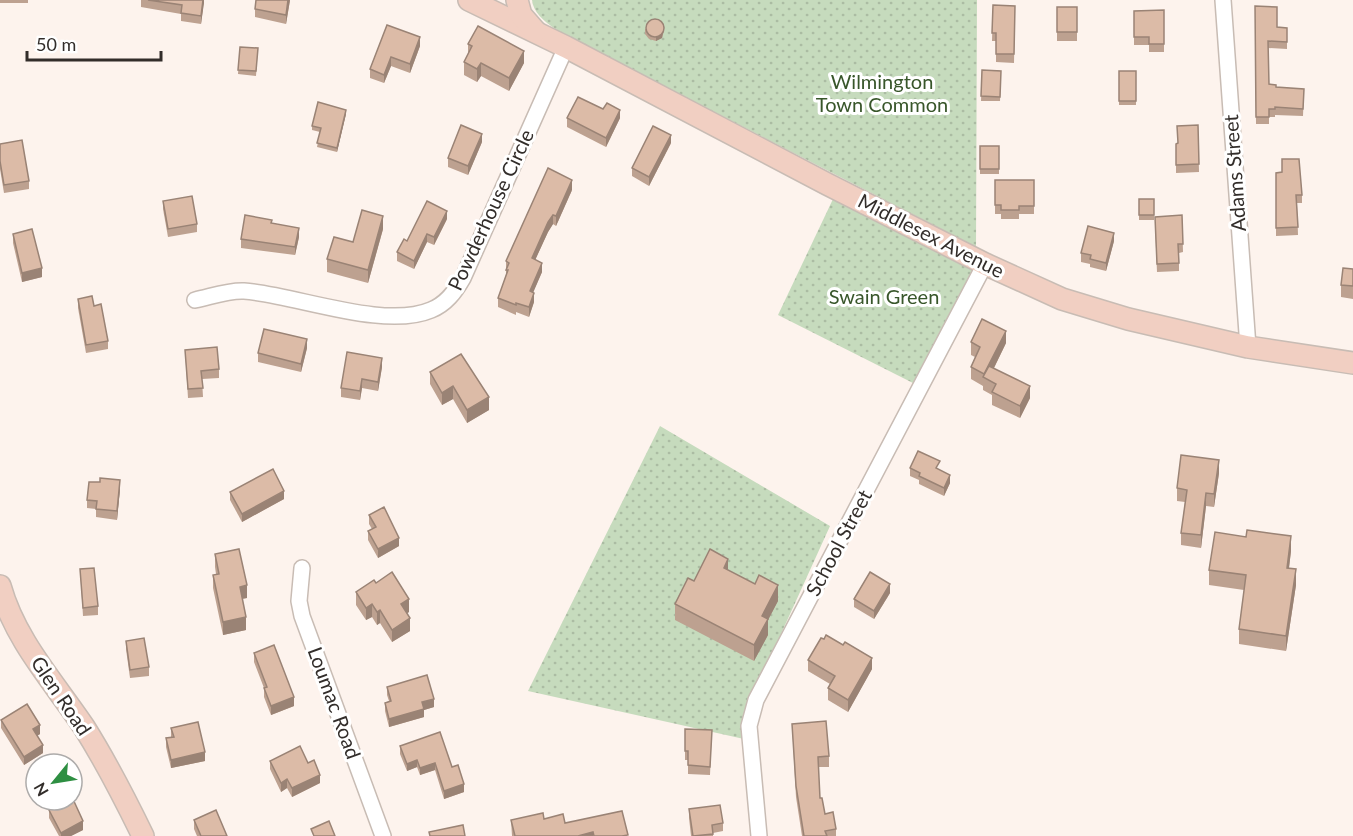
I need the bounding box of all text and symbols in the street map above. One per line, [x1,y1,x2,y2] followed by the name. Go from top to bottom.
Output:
[27,24,160,62] scale bar
[36,33,76,55] text: 50 m
[816,69,948,116] park label: Wilmington Town Common
[1218,114,1250,232] street label: Adams Street
[442,125,538,294] street label: Powderhouse Circle
[854,188,1008,282] street label: Middlesex Avenue
[829,284,939,308] park label: Swain Green
[800,485,876,600] street label: School Street
[304,643,366,762] street label: Loumac Road
[27,651,97,740] street label: Glen Road
[24,752,84,812] north arrow
[29,780,52,800] text: N

